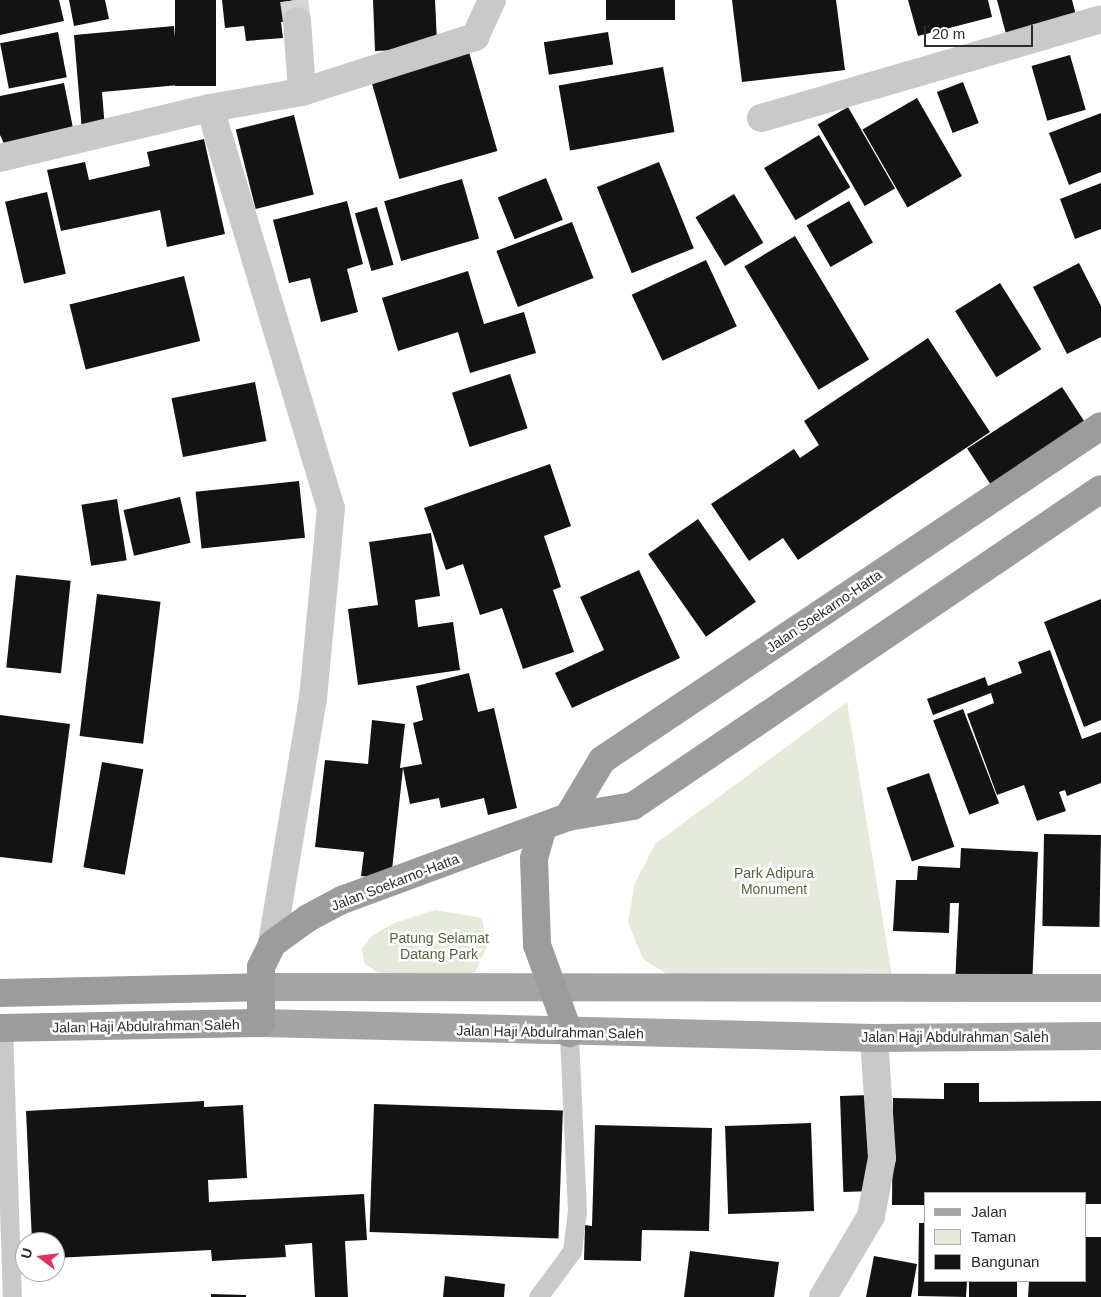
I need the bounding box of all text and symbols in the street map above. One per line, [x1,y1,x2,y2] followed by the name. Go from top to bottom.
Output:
[926,15,1035,47] scale bar
[932,25,965,42] text: 20 m
[763,566,885,656] street label: Jalan Soekarno-Hatta
[329,850,461,914] street label: Jalan Soekarno-Hatta
[734,865,814,898] park label: Park Adipura Monument
[389,930,489,962] park label: Patung Selamat Datang Park
[52,1016,240,1036] street label: Jalan Haji Abdulrahman Saleh
[456,1022,644,1042] street label: Jalan Haji Abdulrahman Saleh
[861,1029,1049,1045] street label: Jalan Haji Abdulrahman Saleh
[924,1192,1086,1282] legend
[971,1203,1007,1220] text: Jalan
[971,1228,1016,1245] text: Taman
[15,1232,65,1282] north arrow
[17,1246,36,1260] text: U
[971,1253,1039,1270] text: Bangunan

